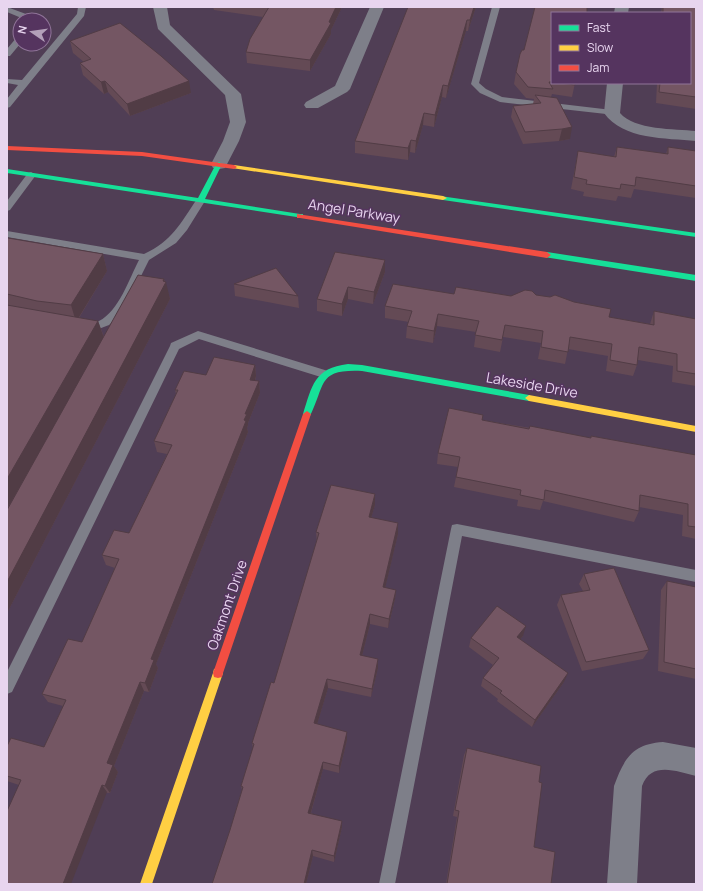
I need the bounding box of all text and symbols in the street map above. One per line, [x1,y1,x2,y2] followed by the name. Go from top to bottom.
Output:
[12,12,52,52] north arrow
[551,12,691,84] legend
[587,19,611,36] text: Fast
[14,24,30,35] text: N
[587,39,613,56] text: Slow
[587,59,609,76] text: Jam
[307,194,402,227] street label: Angel Parkway
[485,367,579,402] street label: Lakeside Drive
[202,557,251,653] street label: Oakmont Drive

